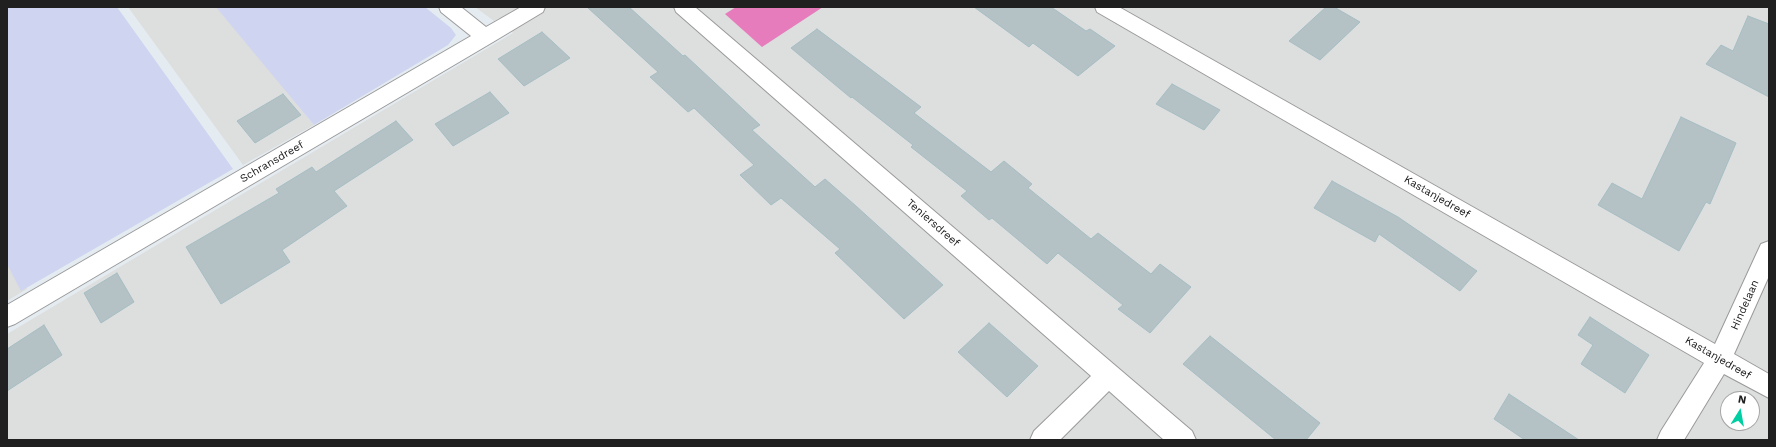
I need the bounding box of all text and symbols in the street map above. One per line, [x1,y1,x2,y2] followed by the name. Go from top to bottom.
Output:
[238,138,306,186] street label: Schransdreef
[1402,173,1472,221] street label: Kastanjedreef
[904,196,962,250] street label: Teniersdreef
[1728,278,1762,332] street label: Hindelaan
[1683,334,1753,382] street label: Kastanjedreef
[1720,391,1760,431] north arrow
[1737,393,1747,407] text: N

